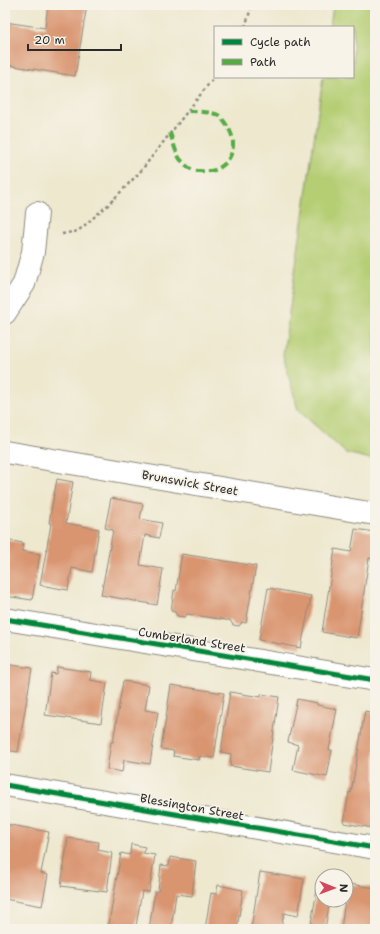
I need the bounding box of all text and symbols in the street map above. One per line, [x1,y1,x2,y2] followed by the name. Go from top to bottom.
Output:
[28,26,121,52] scale bar
[214,26,354,78] legend
[34,32,65,48] text: 20 m
[250,34,311,50] text: Cycle path
[250,54,276,70] text: Path
[140,467,240,499] street label: Brunswick Street
[137,624,247,656] street label: Cumberland Street
[139,790,245,824] street label: Blessington Street
[314,868,354,908] north arrow
[336,884,351,893] text: N

